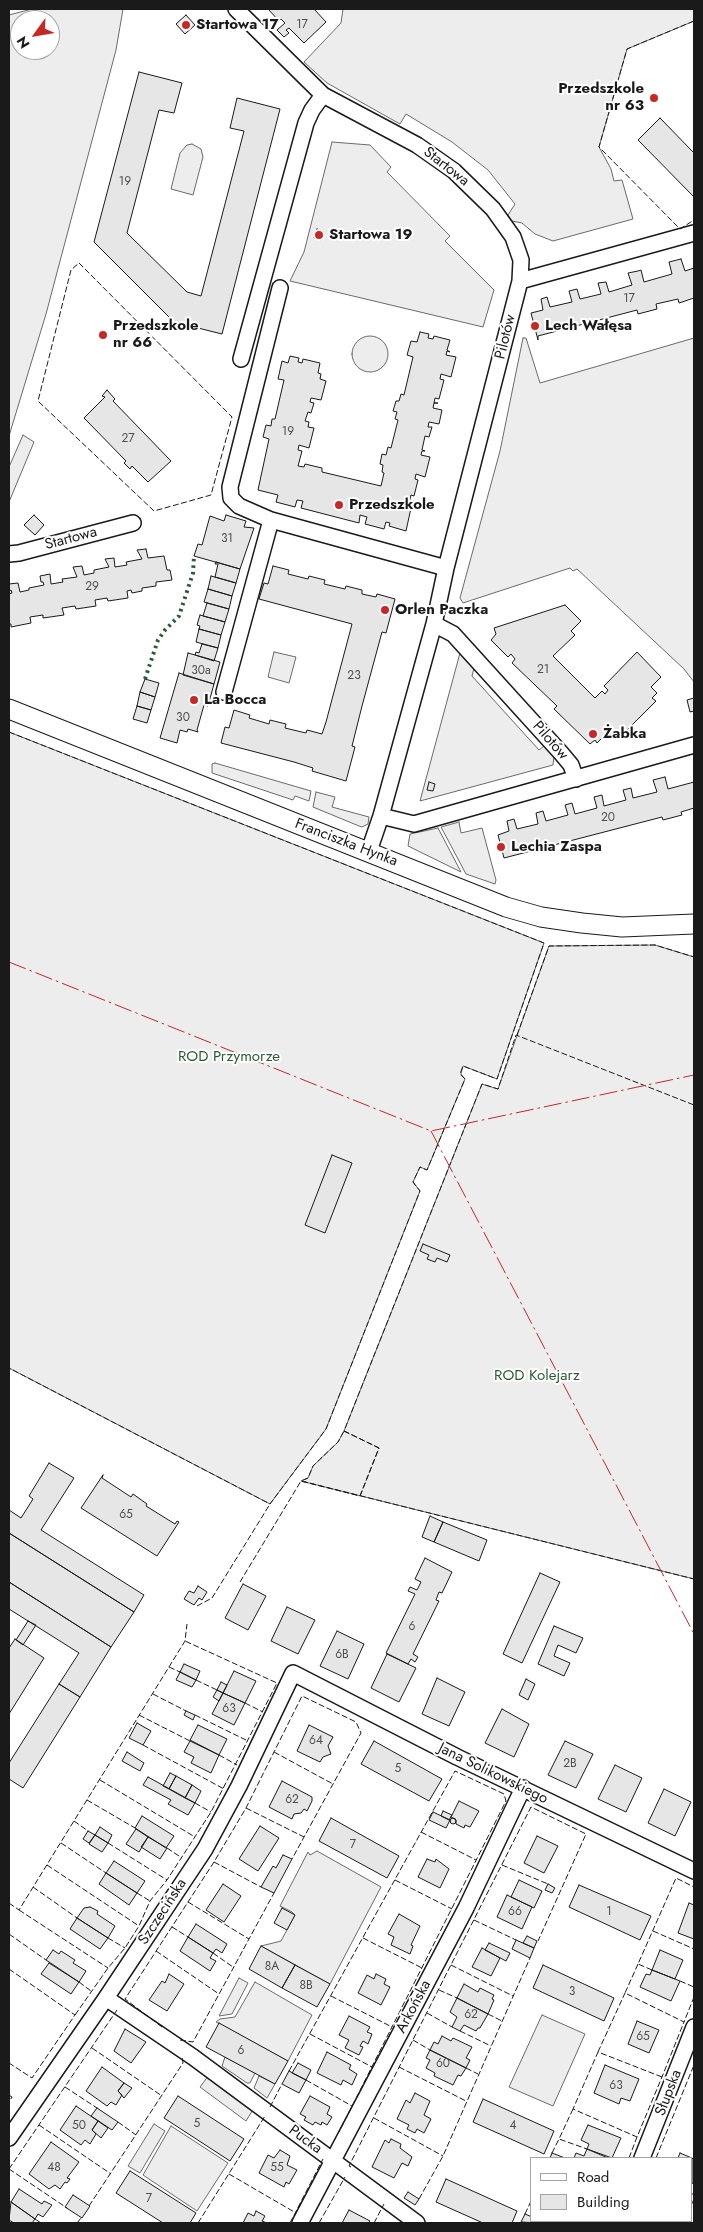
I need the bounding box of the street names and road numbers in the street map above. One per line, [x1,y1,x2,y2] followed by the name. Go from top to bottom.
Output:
[420,144,472,190] street label: Startowa
[492,313,520,361] street label: Pilotów
[43,523,99,555] street label: Startowa
[528,718,572,764] street label: Pilotów
[292,815,400,871] street label: Franciszka Hynka
[435,1740,551,1808] street label: Jana Solikowskiego
[135,1876,191,1948] street label: Szczecińska
[393,1977,435,2037] street label: Arkońska
[652,2067,686,2119] street label: Słupska
[285,2122,325,2158] street label: Pucka

